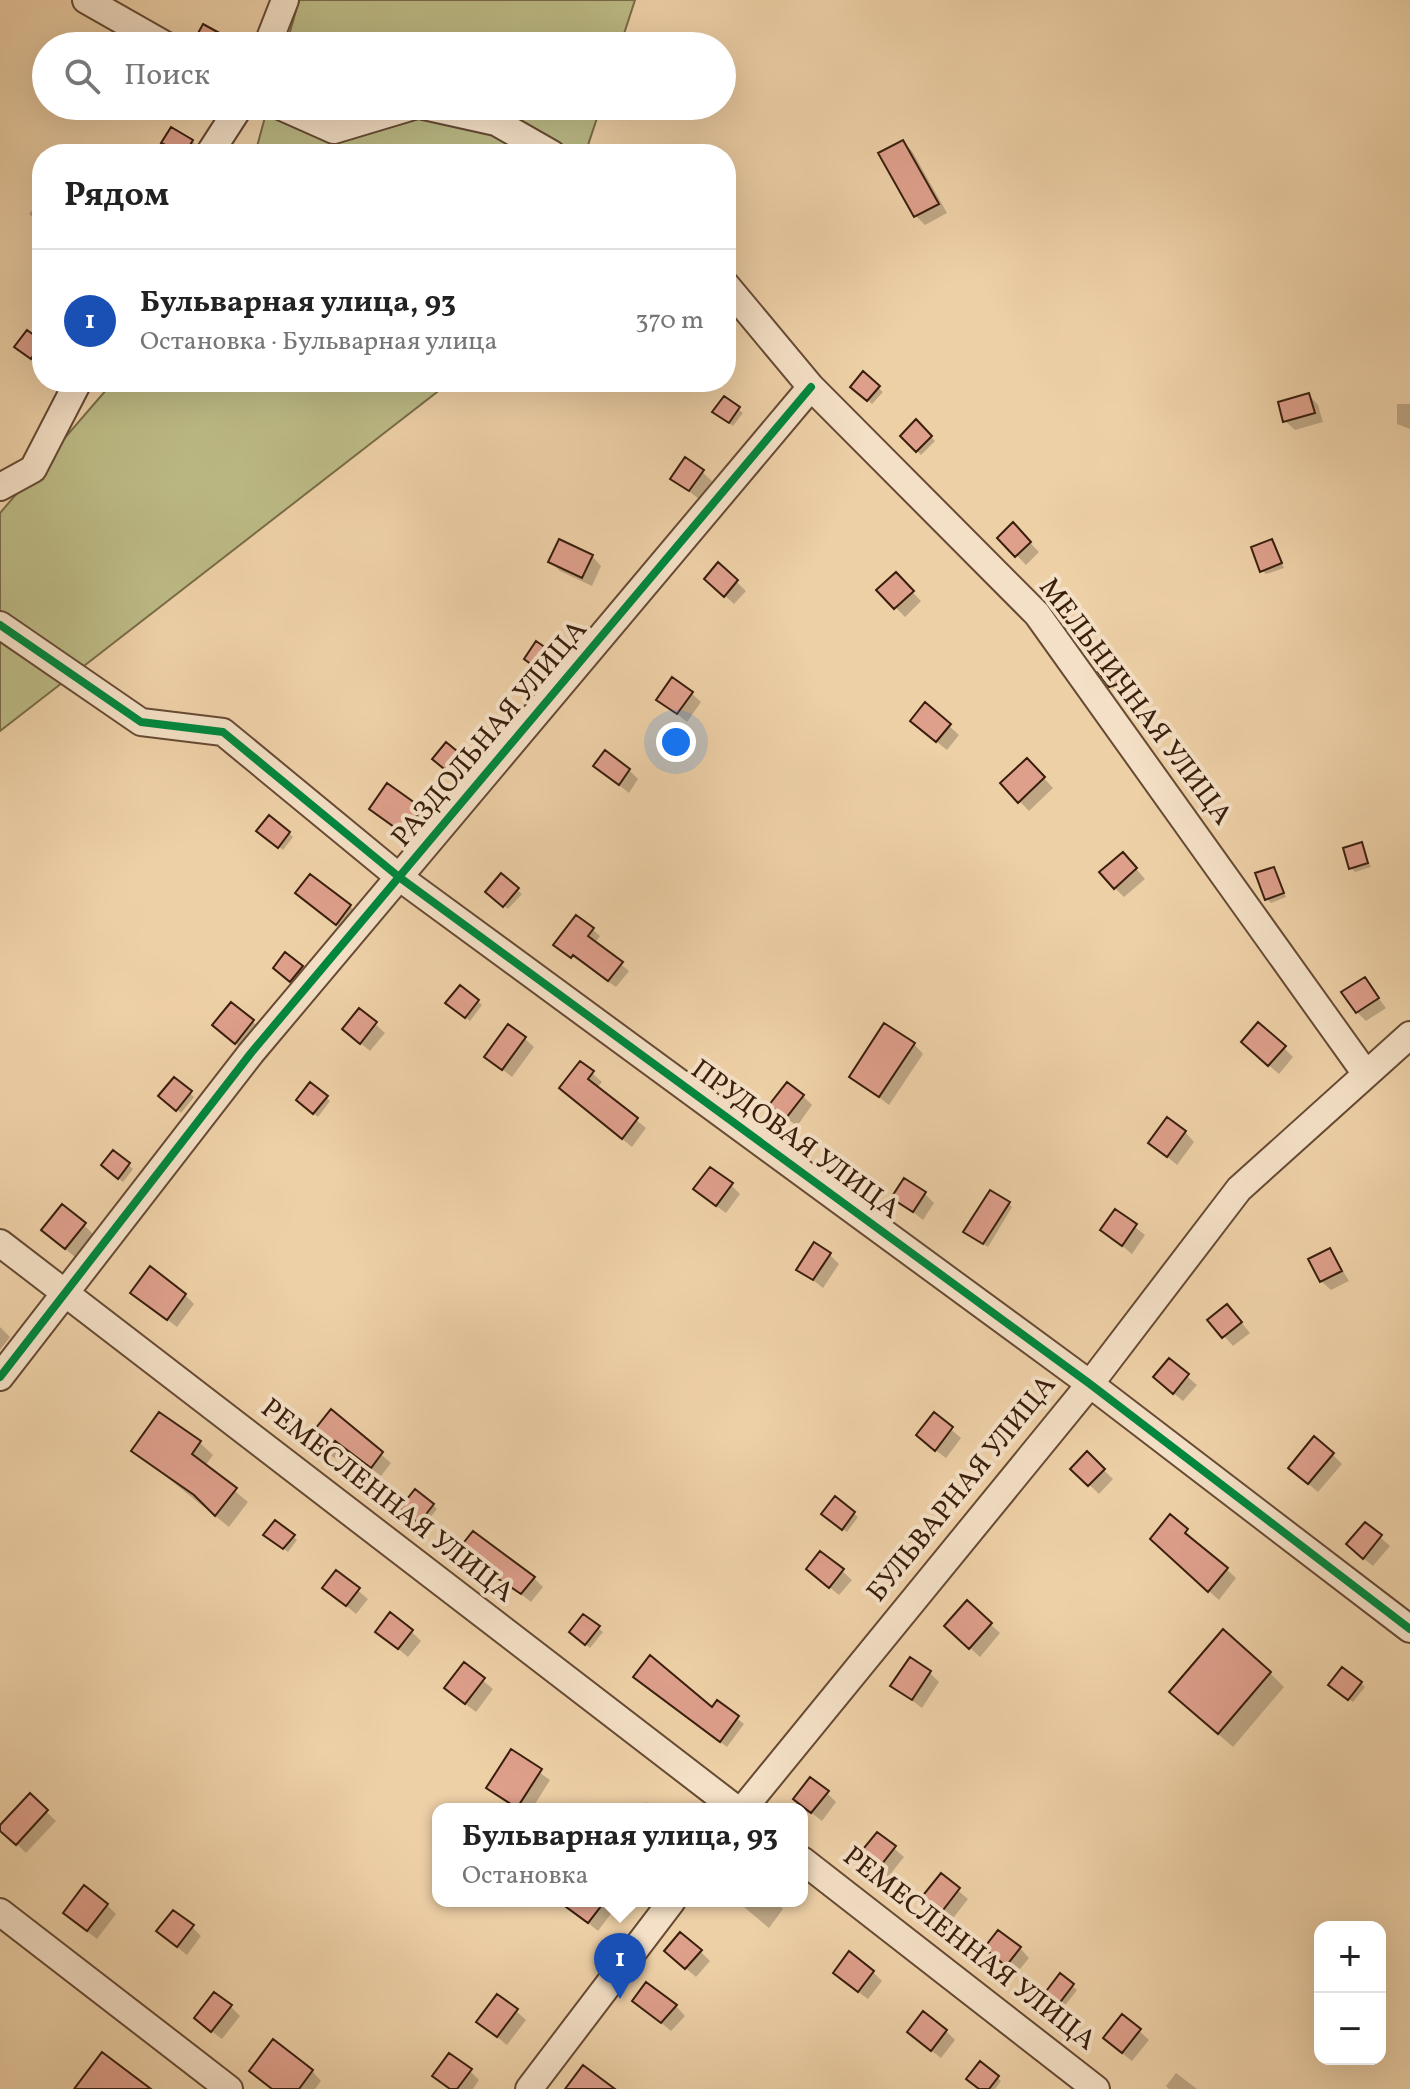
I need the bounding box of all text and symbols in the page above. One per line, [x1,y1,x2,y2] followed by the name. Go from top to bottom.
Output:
[32,32,736,120] search box
[60,54,104,98] icon: search
[124,55,210,97] text: Поиск
[64,173,169,220] text: Рядом
[140,282,456,324] text: Бульварная улица, 93
[85,303,95,339] text: 1
[635,303,704,339] text: 370 m
[140,324,497,360] text: Остановка · Бульварная улица
[1029,570,1241,834] street label: МЕЛЬНИЧНАЯ УЛИЦА
[383,612,597,856] street label: РАЗДОЛЬНАЯ УЛИЦА
[656,722,696,762] your location
[683,1051,908,1229] street label: ПРУДОВАЯ УЛИЦА
[858,1367,1066,1611] street label: БУЛЬВАРНАЯ УЛИЦА
[252,1390,522,1613] street label: РЕМЕСЛЕННАЯ УЛИЦА
[432,1803,808,1907] popup
[462,1816,778,1858] text: Бульварная улица, 93
[834,1838,1104,2061] street label: РЕМЕСЛЕННАЯ УЛИЦА
[462,1858,588,1894] text: Остановка
[1314,1921,1386,2065] map controls
[1314,1921,1386,1993] button: +
[594,1933,646,1999] pin: 1
[1314,1993,1386,2065] button: −

